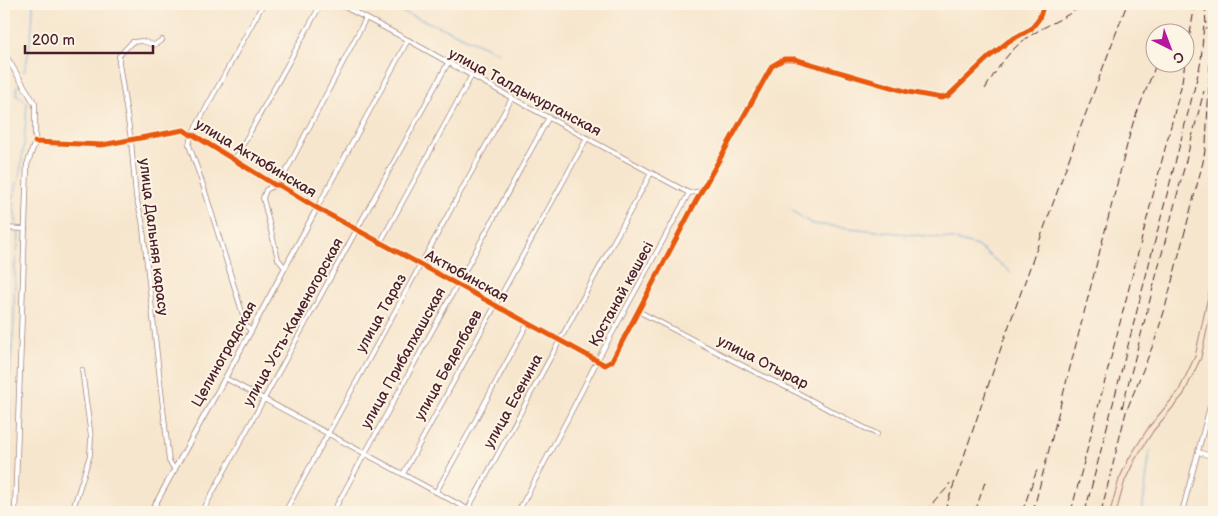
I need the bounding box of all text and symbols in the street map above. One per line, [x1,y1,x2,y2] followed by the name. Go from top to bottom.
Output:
[25,22,152,54] scale bar
[1146,22,1196,72] north arrow
[32,31,75,50] text: 200 m
[445,44,604,141] street label: улица Талдыкурганская
[1169,48,1188,67] text: С
[192,115,320,202] street label: улица Актюбинская
[134,157,173,317] street label: улица Дальняя карасу
[239,235,348,410] street label: улица Усть-Каменогорская
[585,238,658,350] street label: Қостанай көшесі
[421,245,512,307] street label: Актюбинская
[352,270,411,356] street label: улица Тараз
[357,284,450,432] street label: улица Прибалхашская
[188,298,261,410] street label: Целиноградская
[410,306,487,424] street label: улица Беделбаев
[714,331,812,394] street label: улица Отырар
[480,350,547,452] street label: улица Есенина

